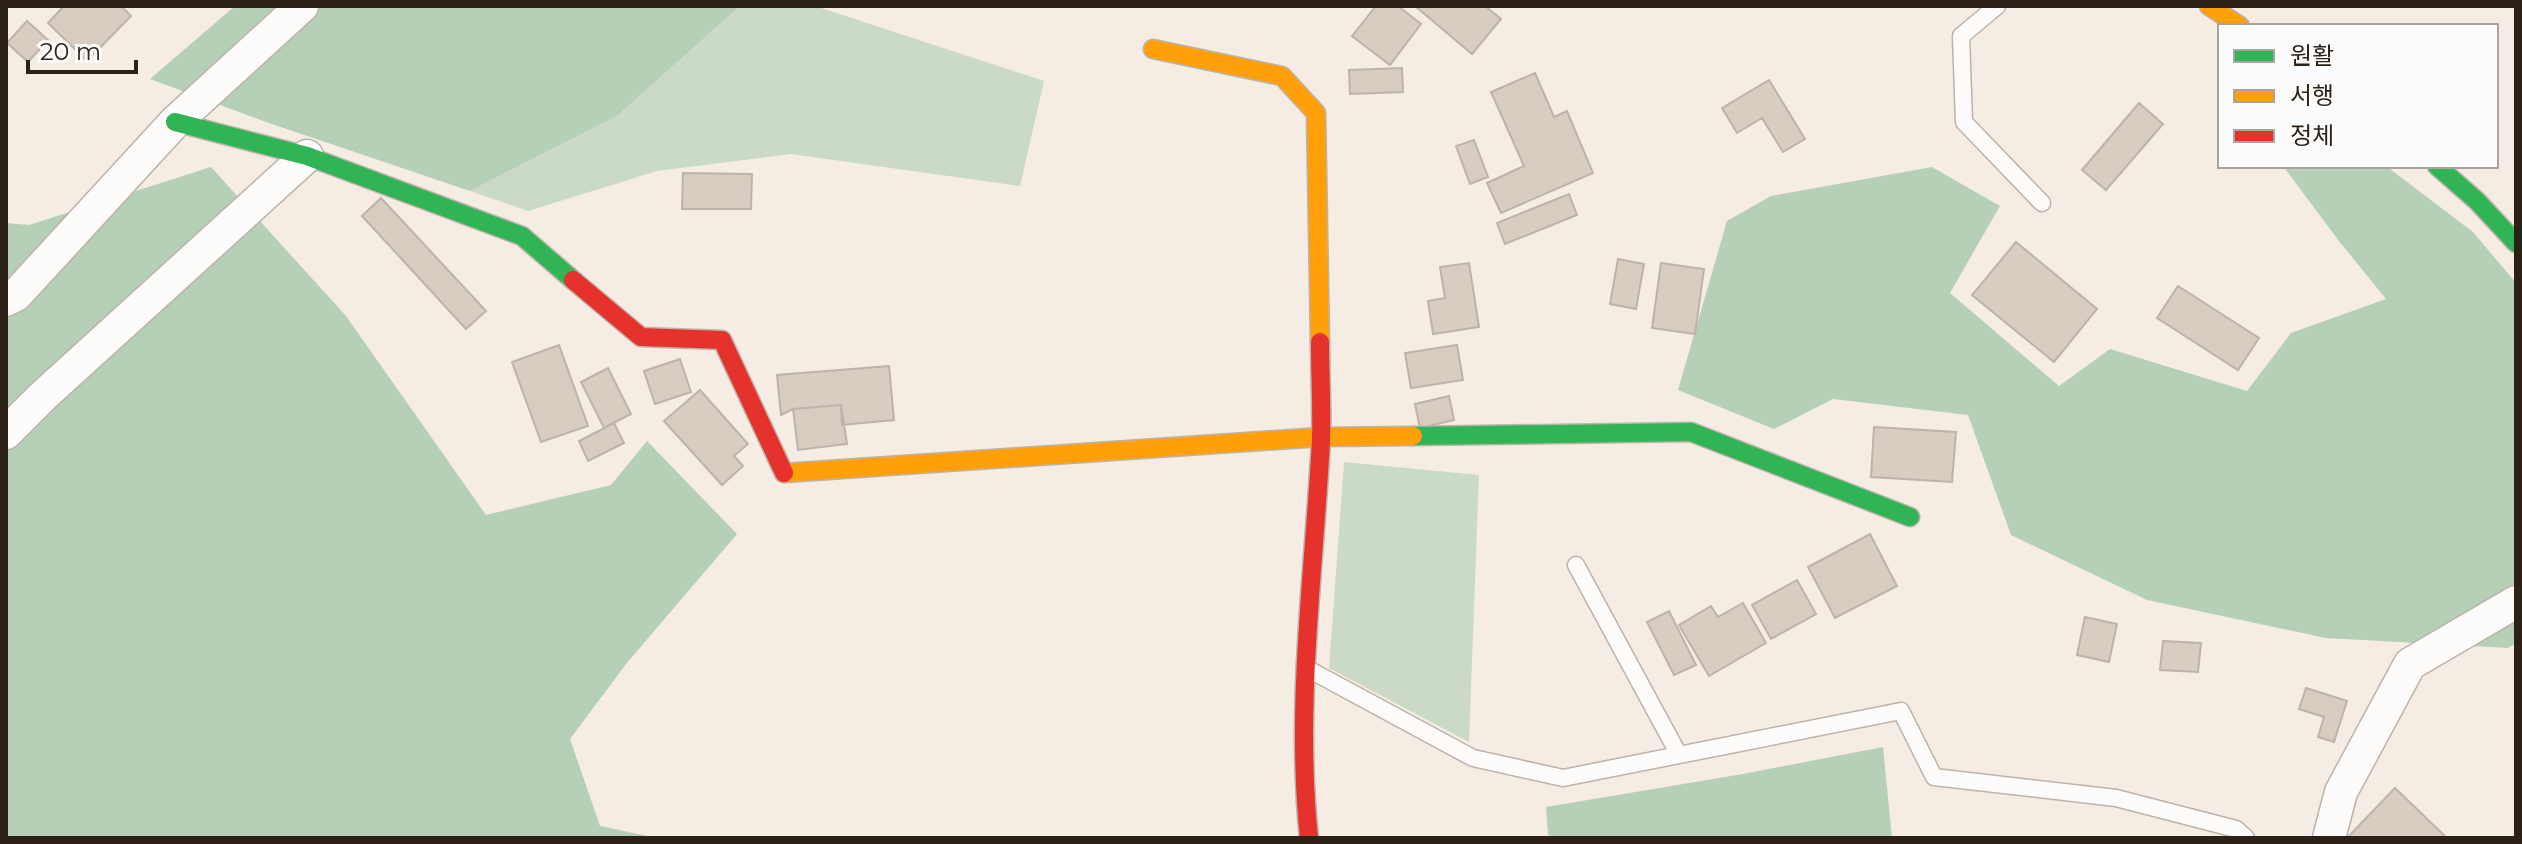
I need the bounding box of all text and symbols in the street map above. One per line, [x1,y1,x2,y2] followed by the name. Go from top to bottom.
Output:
[28,24,136,74] scale bar
[2218,24,2498,168] legend
[40,37,101,66] text: 20 m
[2290,41,2334,70] text: 원활
[2290,81,2334,110] text: 서행
[2290,121,2334,150] text: 정체

